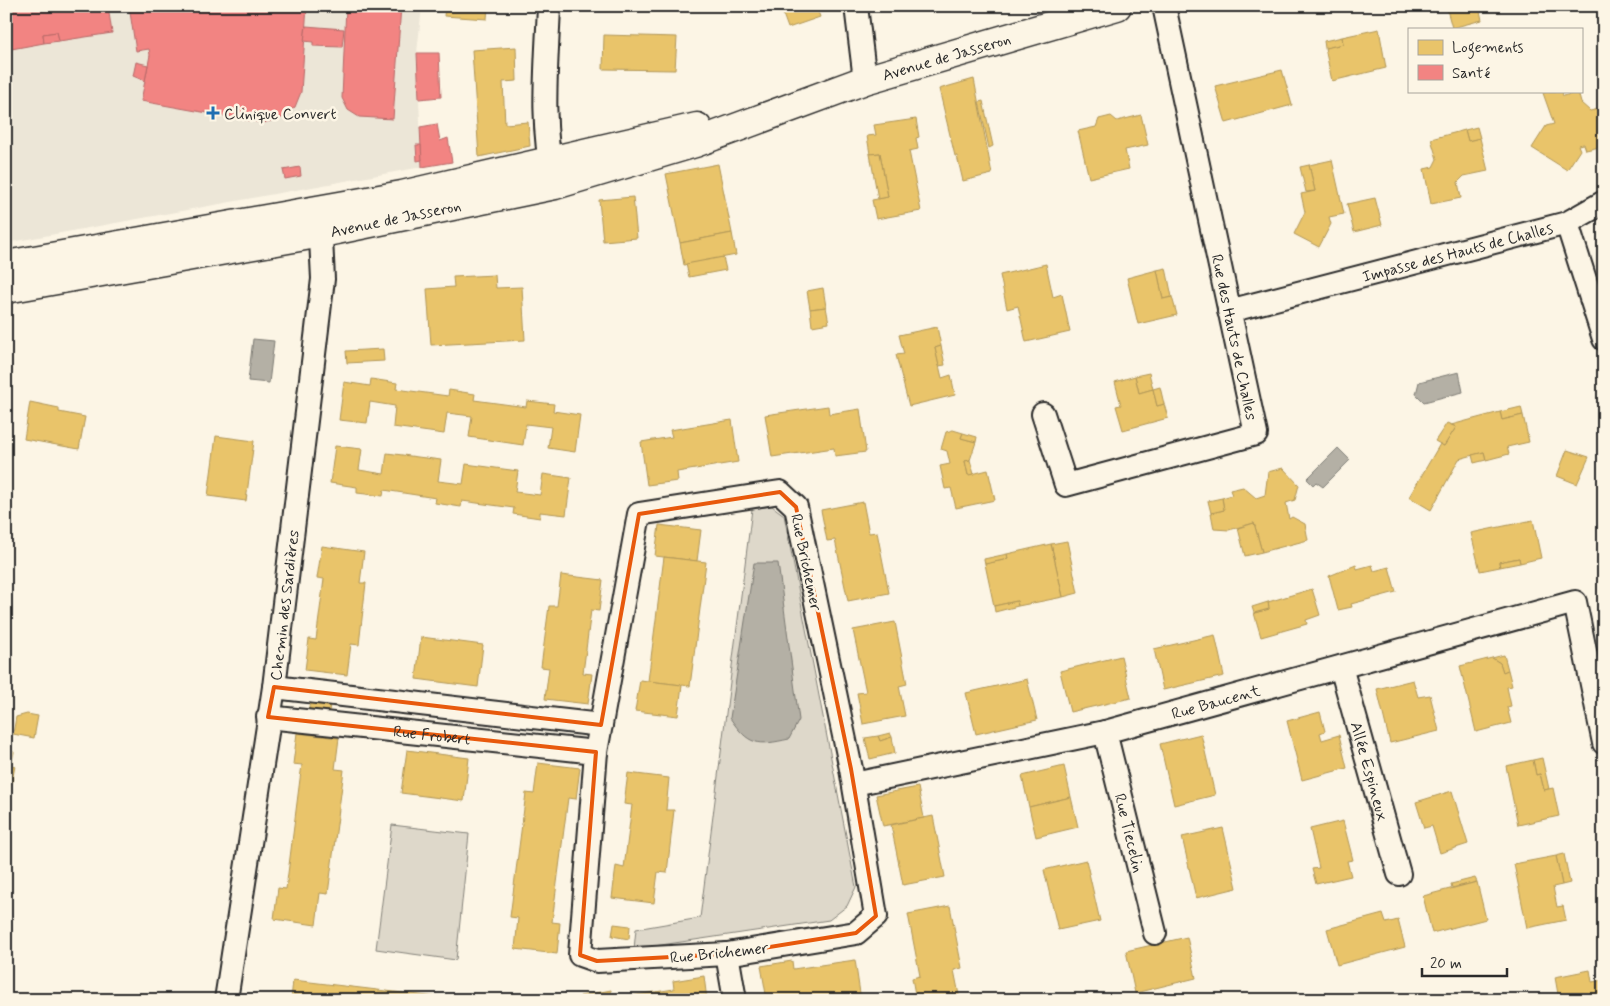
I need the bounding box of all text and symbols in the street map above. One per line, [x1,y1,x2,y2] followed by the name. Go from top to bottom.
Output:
[1408,28,1582,92] legend
[880,29,1013,86] street label: Avenue de Jasseron
[1452,38,1524,59] text: Logements
[1452,64,1490,84] text: Santé
[224,104,336,125] place label: Clinique Convert
[206,106,220,120] marker: Clinique Convert
[329,196,463,243] street label: Avenue de Jasseron
[1360,218,1555,288] street label: Impasse des Hauts de Challes
[1206,252,1261,422] street label: Rue des Hauts de Challes
[785,512,826,613] street label: Rue Brichemer
[266,529,305,682] street label: Chemin des Sardières
[1169,680,1263,725] street label: Rue Baucent
[1345,719,1393,823] street label: Allée Espineux
[392,721,472,751] street label: Rue Frobert
[1109,791,1149,875] street label: Rue Tiecelin
[669,938,770,969] street label: Rue Brichemer
[1422,946,1508,978] scale bar
[1430,954,1462,974] text: 20 m

